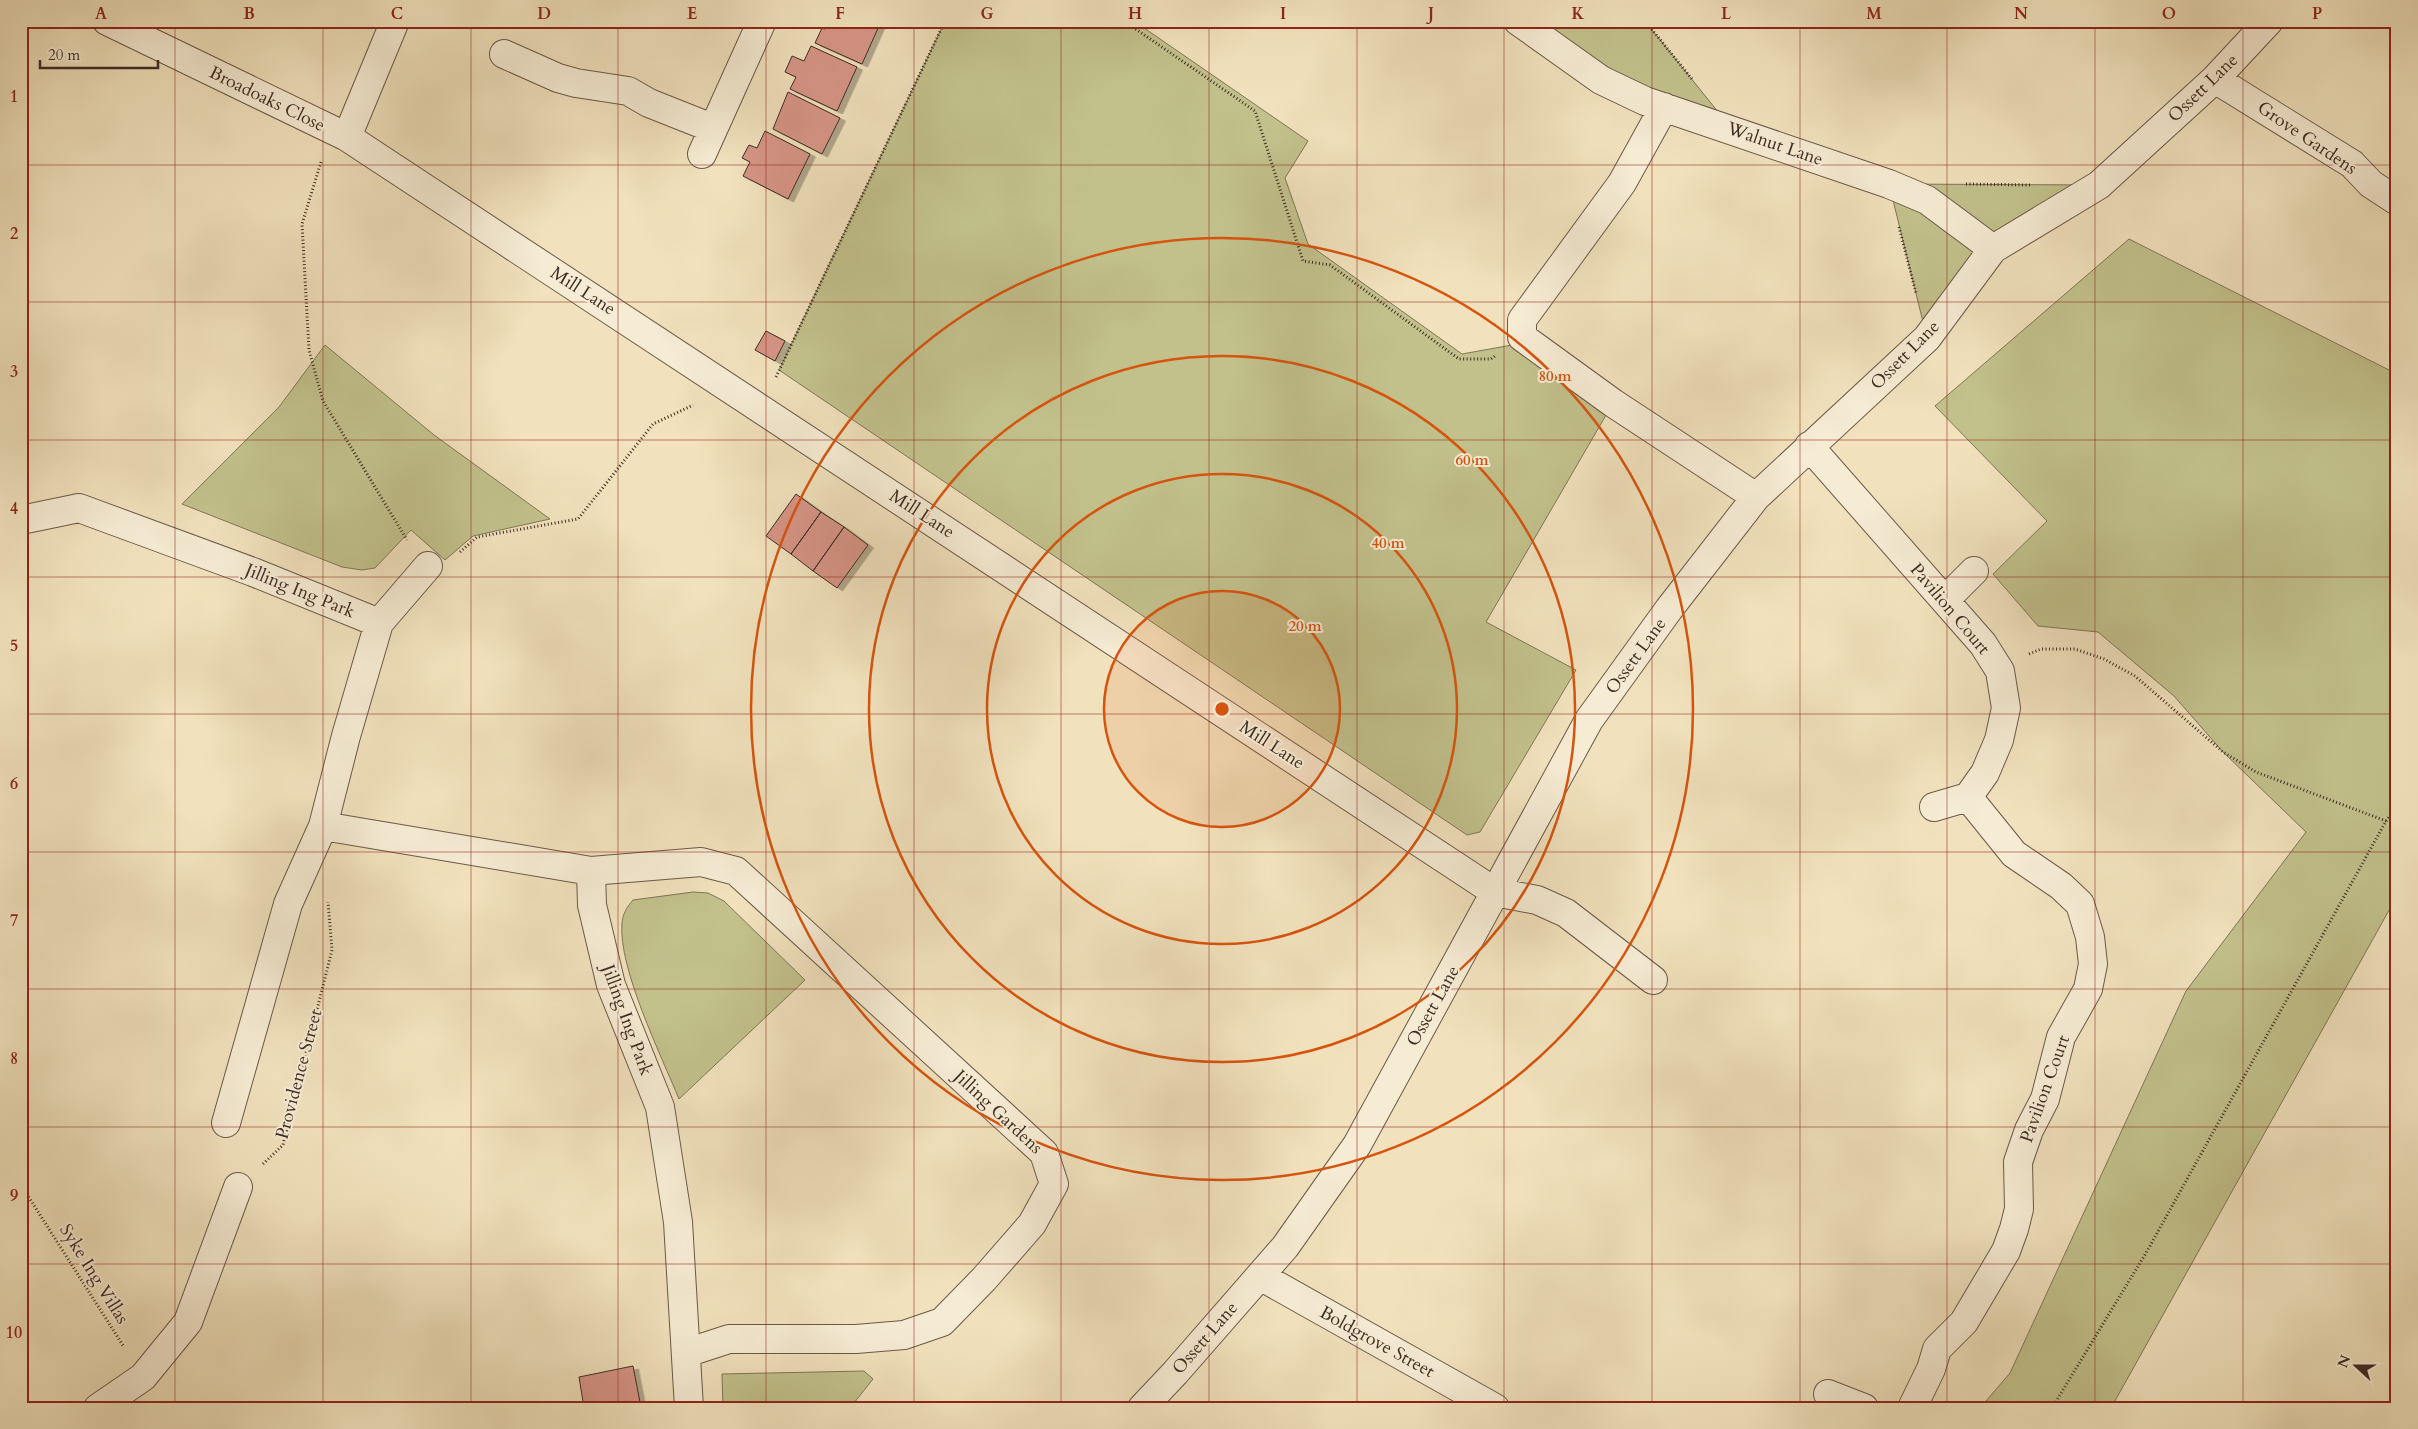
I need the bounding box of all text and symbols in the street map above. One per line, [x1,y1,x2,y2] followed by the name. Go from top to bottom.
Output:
[95,3,107,25] text: A
[243,3,255,25] text: B
[391,3,403,25] text: C
[537,3,551,25] text: D
[687,3,697,25] text: E
[835,3,845,25] text: F
[980,3,994,25] text: G
[1128,3,1142,25] text: H
[1280,3,1286,25] text: I
[1426,3,1434,25] text: J
[1572,3,1585,25] text: K
[1721,3,1732,25] text: L
[1866,3,1882,25] text: M
[2014,3,2028,25] text: N
[2162,3,2176,25] text: O
[2312,3,2322,25] text: P
[40,38,158,70] scale bar
[48,45,80,65] text: 20 m
[2162,48,2244,128] street label: Ossett Lane
[205,60,329,138] street label: Broadoaks Close
[10,86,18,108] text: 1
[2252,95,2362,181] street label: Grove Gardens
[1723,116,1826,172] street label: Walnut Lane
[10,223,18,245] text: 2
[546,261,620,321] street label: Mill Lane
[1865,315,1945,395] street label: Ossett Lane
[10,361,18,383] text: 3
[1538,366,1572,386] text: 80 m
[1455,450,1489,470] text: 60 m
[885,484,959,544] street label: Mill Lane
[10,498,18,520] text: 4
[1371,533,1405,553] text: 40 m
[239,556,359,625] street label: Jilling Ing Park
[1904,558,1996,660] street label: Pavilion Court
[1600,613,1672,699] street label: Ossett Lane
[1288,616,1322,636] text: 20 m
[10,635,18,657] text: 5
[1213,700,1231,718] centre of rings
[1235,715,1309,775] street label: Mill Lane
[10,773,18,795] text: 6
[10,910,18,932] text: 7
[594,958,659,1079] street label: Jilling Ing Park
[1400,961,1466,1051] street label: Ossett Lane
[270,1006,328,1142] street label: Providence Street
[2014,1032,2076,1146] street label: Pavilion Court
[10,1048,18,1070] text: 8
[946,1062,1048,1160] street label: Jilling Gardens
[10,1185,18,1207] text: 9
[53,1219,135,1329] street label: Syke Ing Villas
[1166,1296,1244,1380] street label: Ossett Lane
[1315,1300,1439,1384] street label: Boldgrove Street
[6,1322,22,1344] text: 10
[2330,1342,2380,1392] north arrow
[2333,1352,2355,1371] text: N

